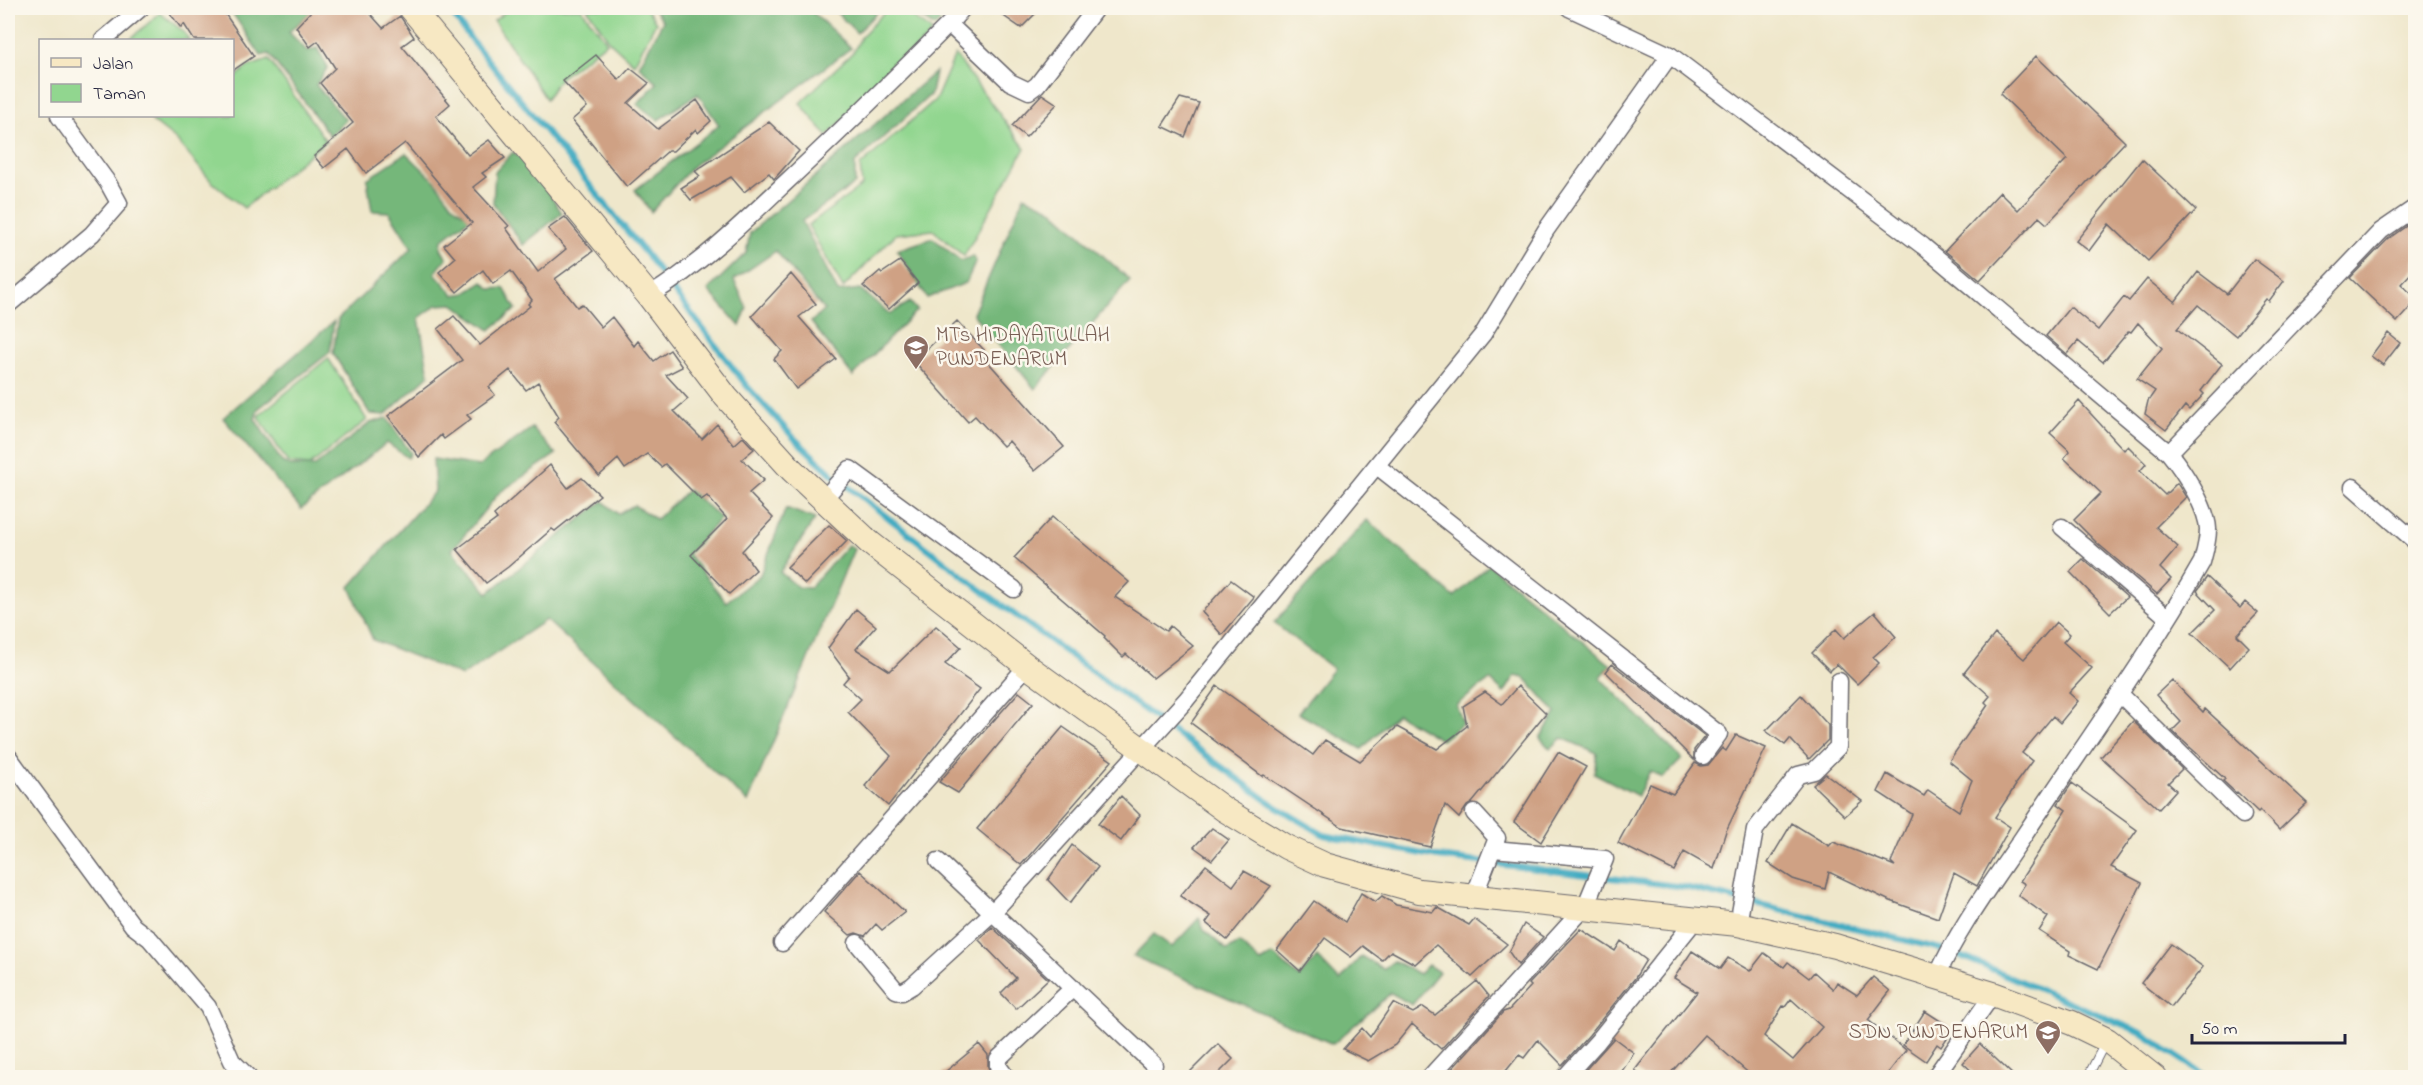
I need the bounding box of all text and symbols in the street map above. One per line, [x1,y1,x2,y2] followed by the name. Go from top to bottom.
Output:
[39,39,234,117] legend
[93,52,133,78] text: Jalan
[93,82,146,108] text: Taman
[936,321,1110,375] place label: MTs HIDAYATULLAH PUNDENARUM
[901,333,931,371] school or university icon: MTs HIDAYATULLAH PUNDENARUM
[2192,1007,2345,1045] scale bar
[2201,1017,2238,1043] text: 50 m
[1848,1018,2028,1048] place label: SDN PUNDENARUM
[2033,1018,2063,1056] school or university icon: SDN PUNDENARUM

